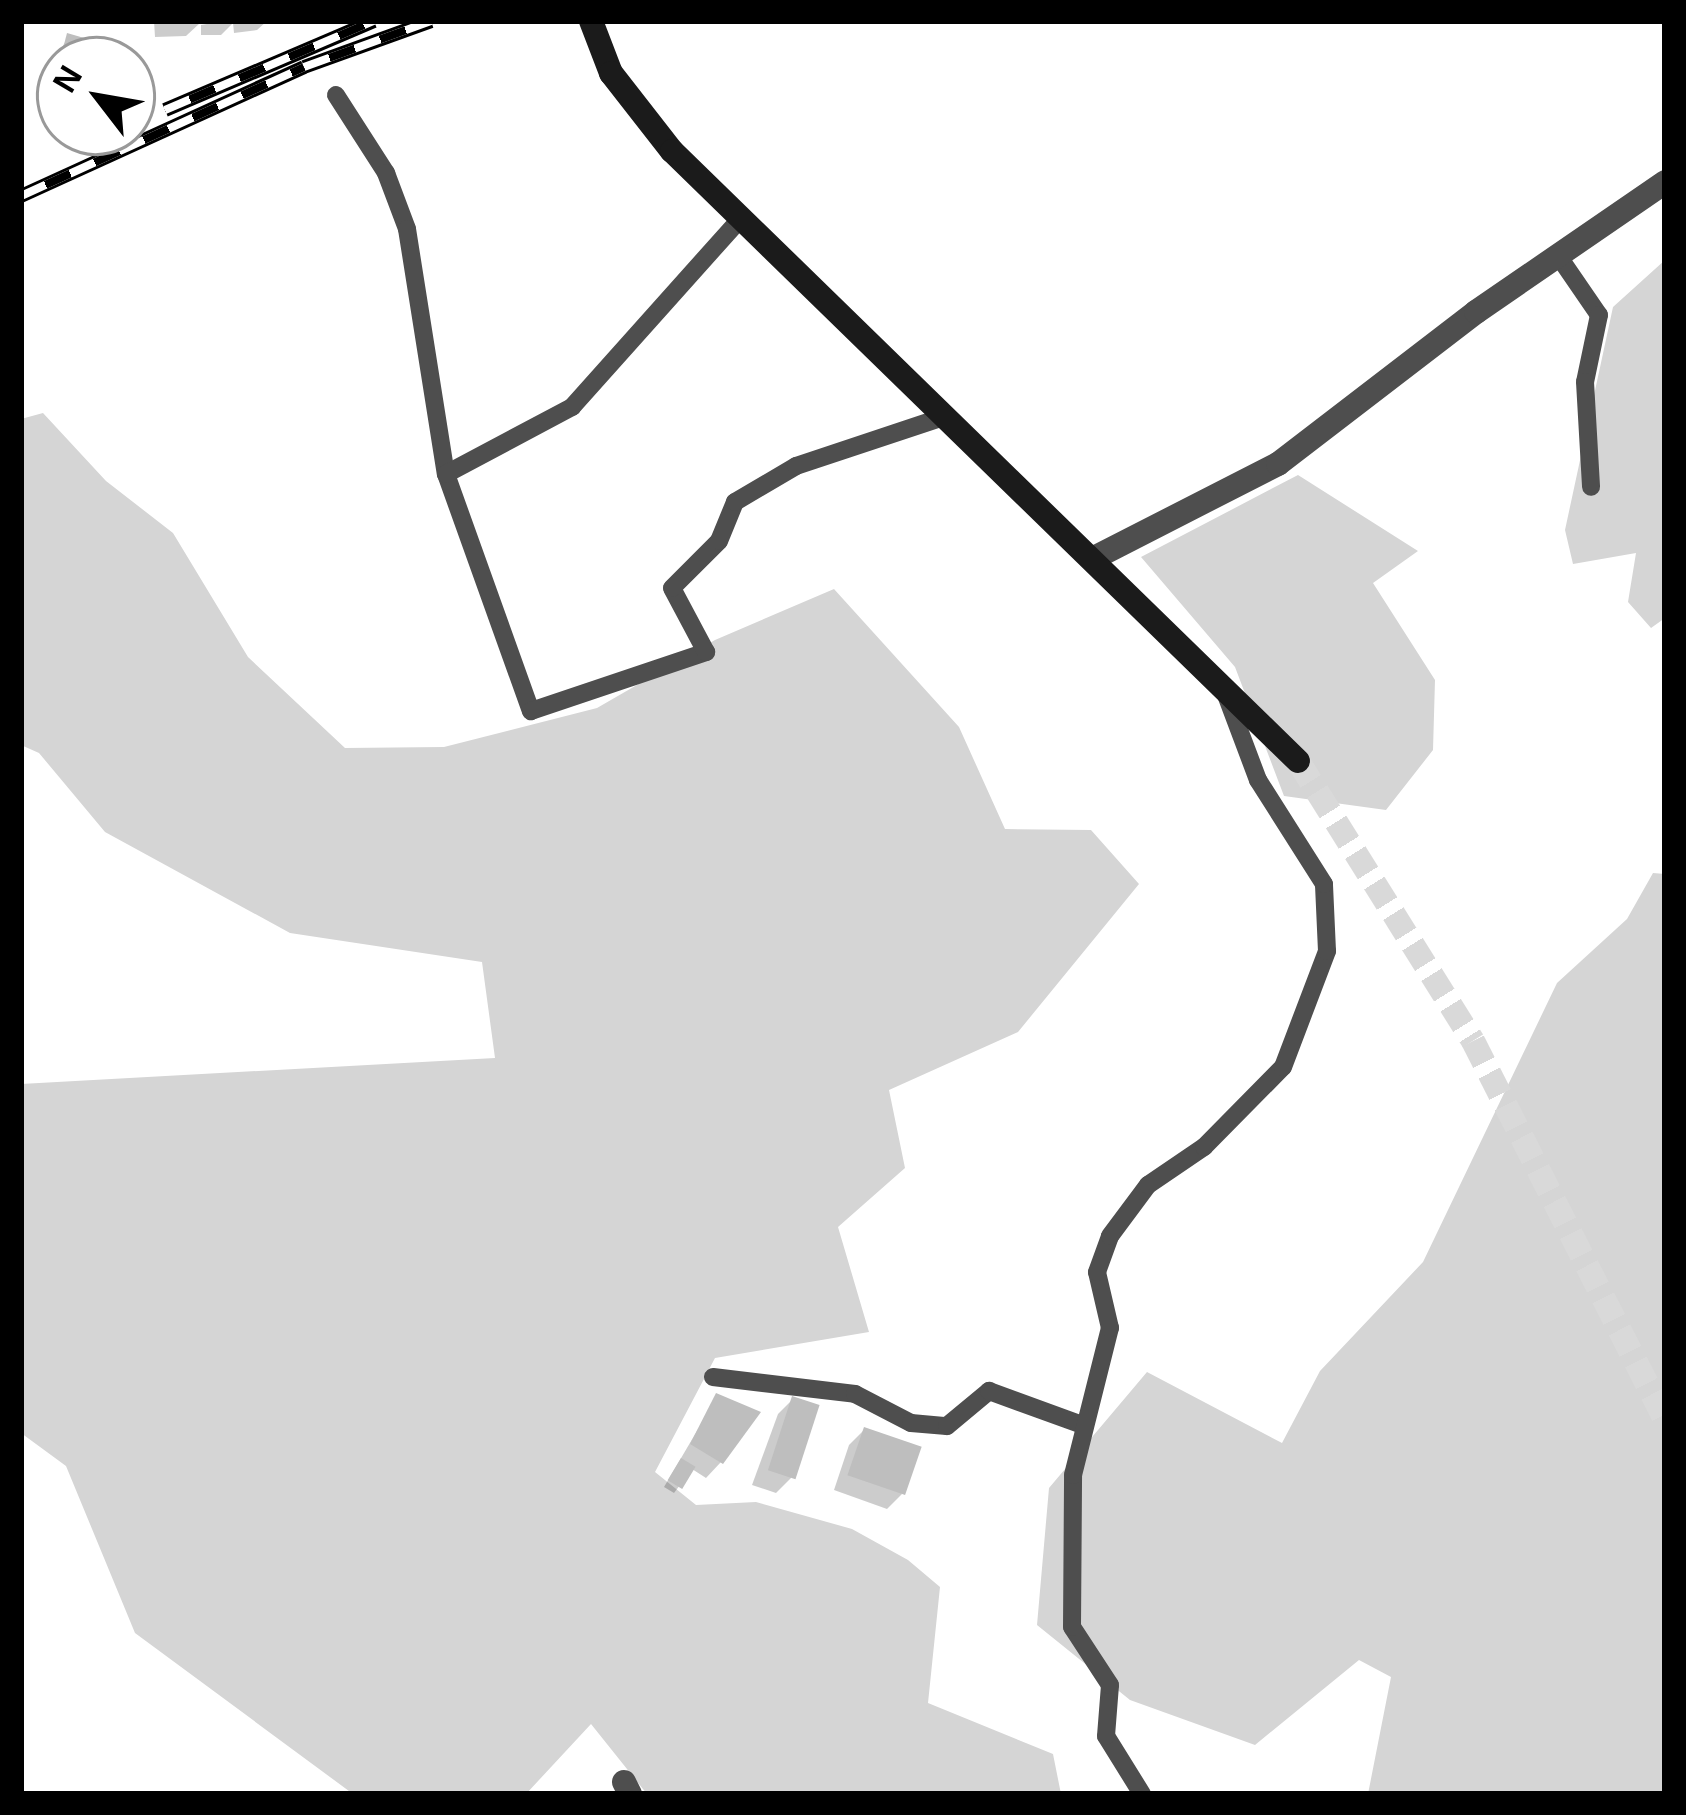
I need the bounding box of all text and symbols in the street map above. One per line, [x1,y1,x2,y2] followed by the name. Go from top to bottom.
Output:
[36,36,156,156] north arrow
[45,59,89,98] text: N

